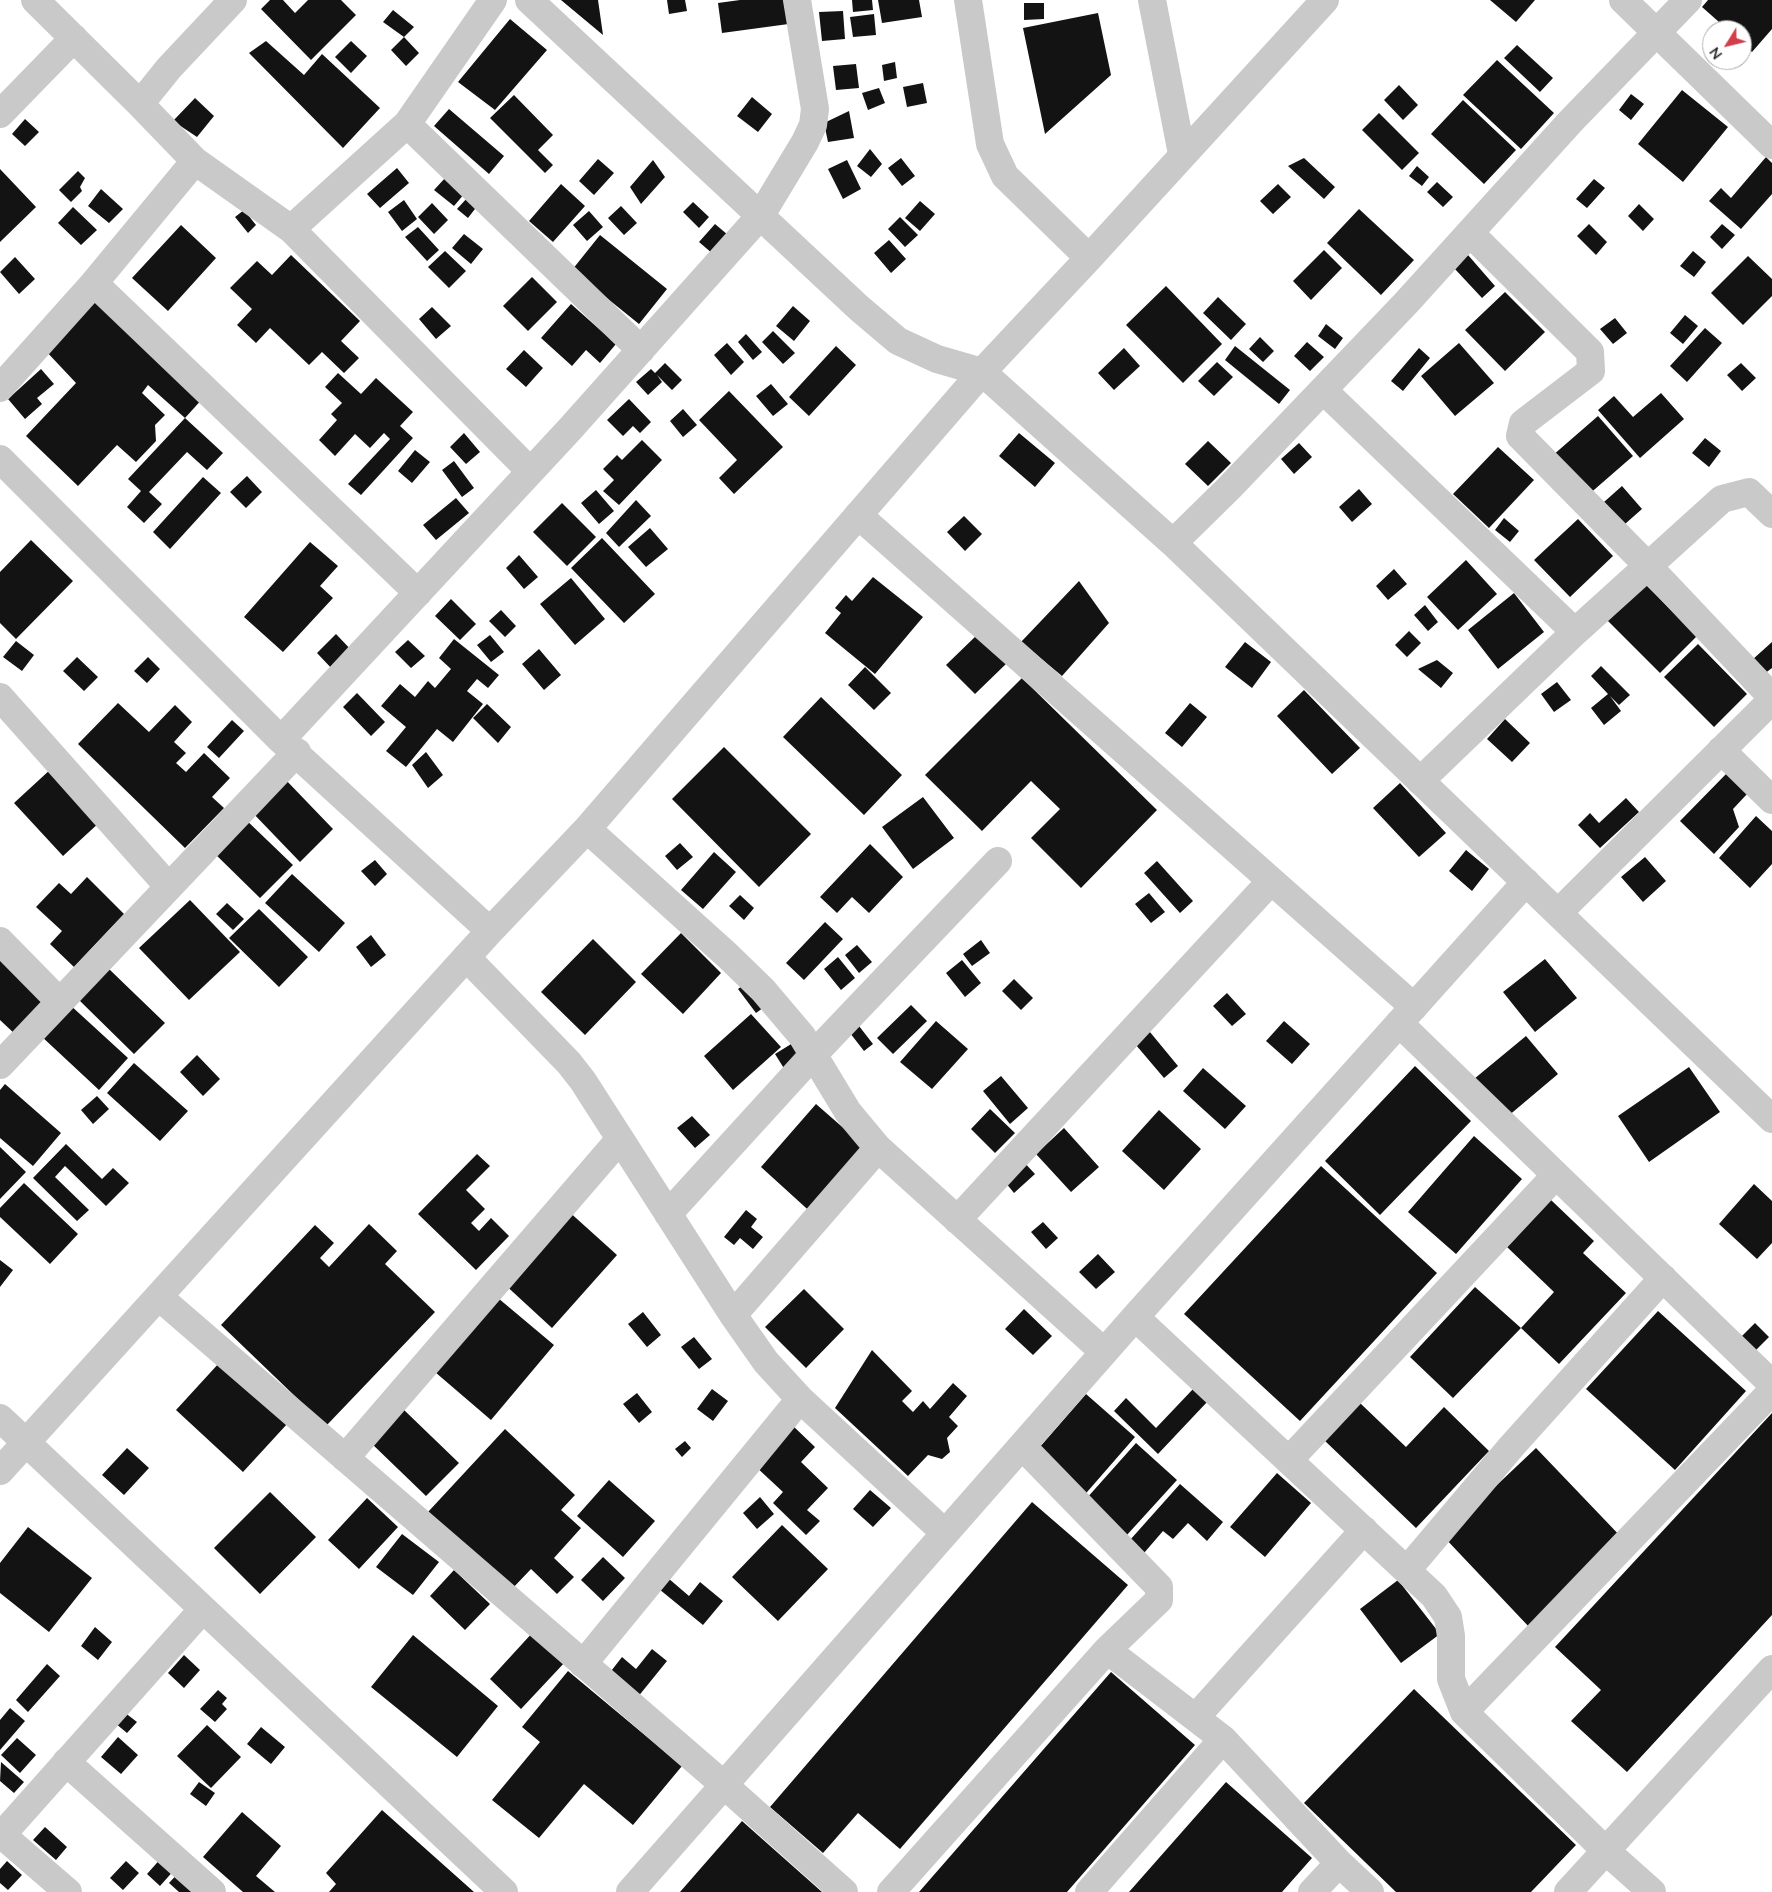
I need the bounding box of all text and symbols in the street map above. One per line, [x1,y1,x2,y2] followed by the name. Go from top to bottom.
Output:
[1702,20,1752,70] north arrow
[1705,44,1725,63] text: N

